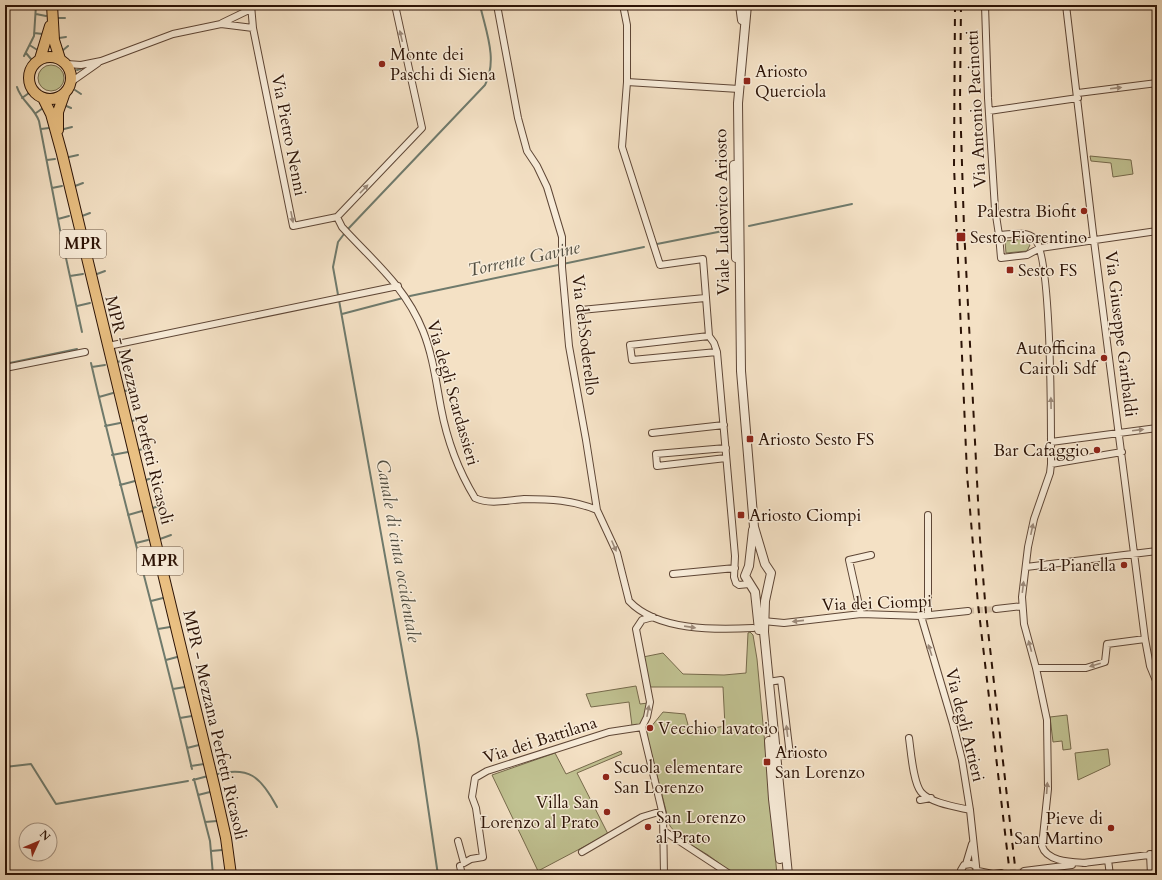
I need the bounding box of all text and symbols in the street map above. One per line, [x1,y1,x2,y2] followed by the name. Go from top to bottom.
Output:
[960,29,992,189] street label: Via Antonio Pacinotti
[398,30,404,42] one-way arrow
[390,43,497,86] place label: Monte dei Paschi di Siena
[377,59,387,69] marker: Monte dei Paschi di Siena
[755,60,827,103] place label: Ariosto Querciola
[266,72,312,198] street label: Via Pietro Nenni
[742,76,752,86] marker: Ariosto Querciola
[1110,85,1122,91] one-way arrow
[709,129,735,295] street label: Viale Ludovico Ariosto
[359,184,369,194] one-way arrow
[977,200,1077,223] place label: Palestra Biofit
[1079,206,1089,216] marker: Palestra Biofit
[289,211,295,223] one-way arrow
[970,226,1087,249] place label: Sesto Fiorentino
[60,230,106,258] road number: MPR
[955,231,967,243] marker: Sesto Fiorentino
[466,235,583,283] water label: Torrente Gavine
[1099,250,1143,418] street label: Via Giuseppe Garibaldi
[1018,259,1077,282] place label: Sesto FS
[1005,265,1015,275] marker: Sesto FS
[566,274,604,396] street label: Via del Soderello
[99,293,179,527] street label: MPR - Mezzana Perfetti Ricasoli
[421,318,485,469] street label: Via degli Scardassieri
[1016,337,1099,380] place label: Autofficina Cairoli Sdf
[1099,353,1109,363] marker: Autofficina Cairoli Sdf
[1048,396,1054,409] one-way arrow
[1132,427,1144,433] one-way arrow
[758,428,874,451] place label: Ariosto Sesto FS
[745,434,755,444] marker: Ariosto Sesto FS
[993,439,1089,462] place label: Bar Cafaggio
[1092,445,1102,455] marker: Bar Cafaggio
[370,457,427,646] water label: Canale di cinta occidentale
[749,504,861,527] place label: Ariosto Ciompi
[736,510,746,520] marker: Ariosto Ciompi
[1030,523,1036,535] one-way arrow
[611,540,617,551] one-way arrow
[137,547,183,575] road number: MPR
[1038,554,1117,577] place label: La Pianella
[1119,560,1129,570] marker: La Pianella
[1020,581,1026,593] one-way arrow
[821,590,933,616] street label: Via dei Ciompi
[177,608,253,842] street label: MPR - Mezzana Perfetti Ricasoli
[792,618,804,624] one-way arrow
[684,624,697,630] one-way arrow
[1027,640,1033,652] one-way arrow
[927,644,933,656] one-way arrow
[1088,662,1100,668] one-way arrow
[940,666,990,784] street label: Via degli Artieri
[646,705,652,717] one-way arrow
[480,711,600,769] street label: Via dei Battilana
[658,717,778,740] place label: Vecchio lavatoio
[645,723,655,733] marker: Vecchio lavatoio
[784,725,790,737] one-way arrow
[775,741,865,784] place label: Ariosto San Lorenzo
[614,756,743,799] place label: Scuola elementare San Lorenzo
[762,757,772,767] marker: Ariosto San Lorenzo
[601,772,611,782] marker: Scuola elementare San Lorenzo
[1044,782,1051,794] one-way arrow
[480,791,599,834] place label: Villa San Lorenzo al Prato
[656,806,746,849] place label: San Lorenzo al Prato
[602,807,612,817] marker: Villa San Lorenzo al Prato
[1014,807,1103,850] place label: Pieve di San Martino
[18,822,58,862] north arrow
[643,822,653,832] marker: San Lorenzo al Prato
[1106,823,1116,833] marker: Pieve di San Martino
[36,827,54,844] text: N

